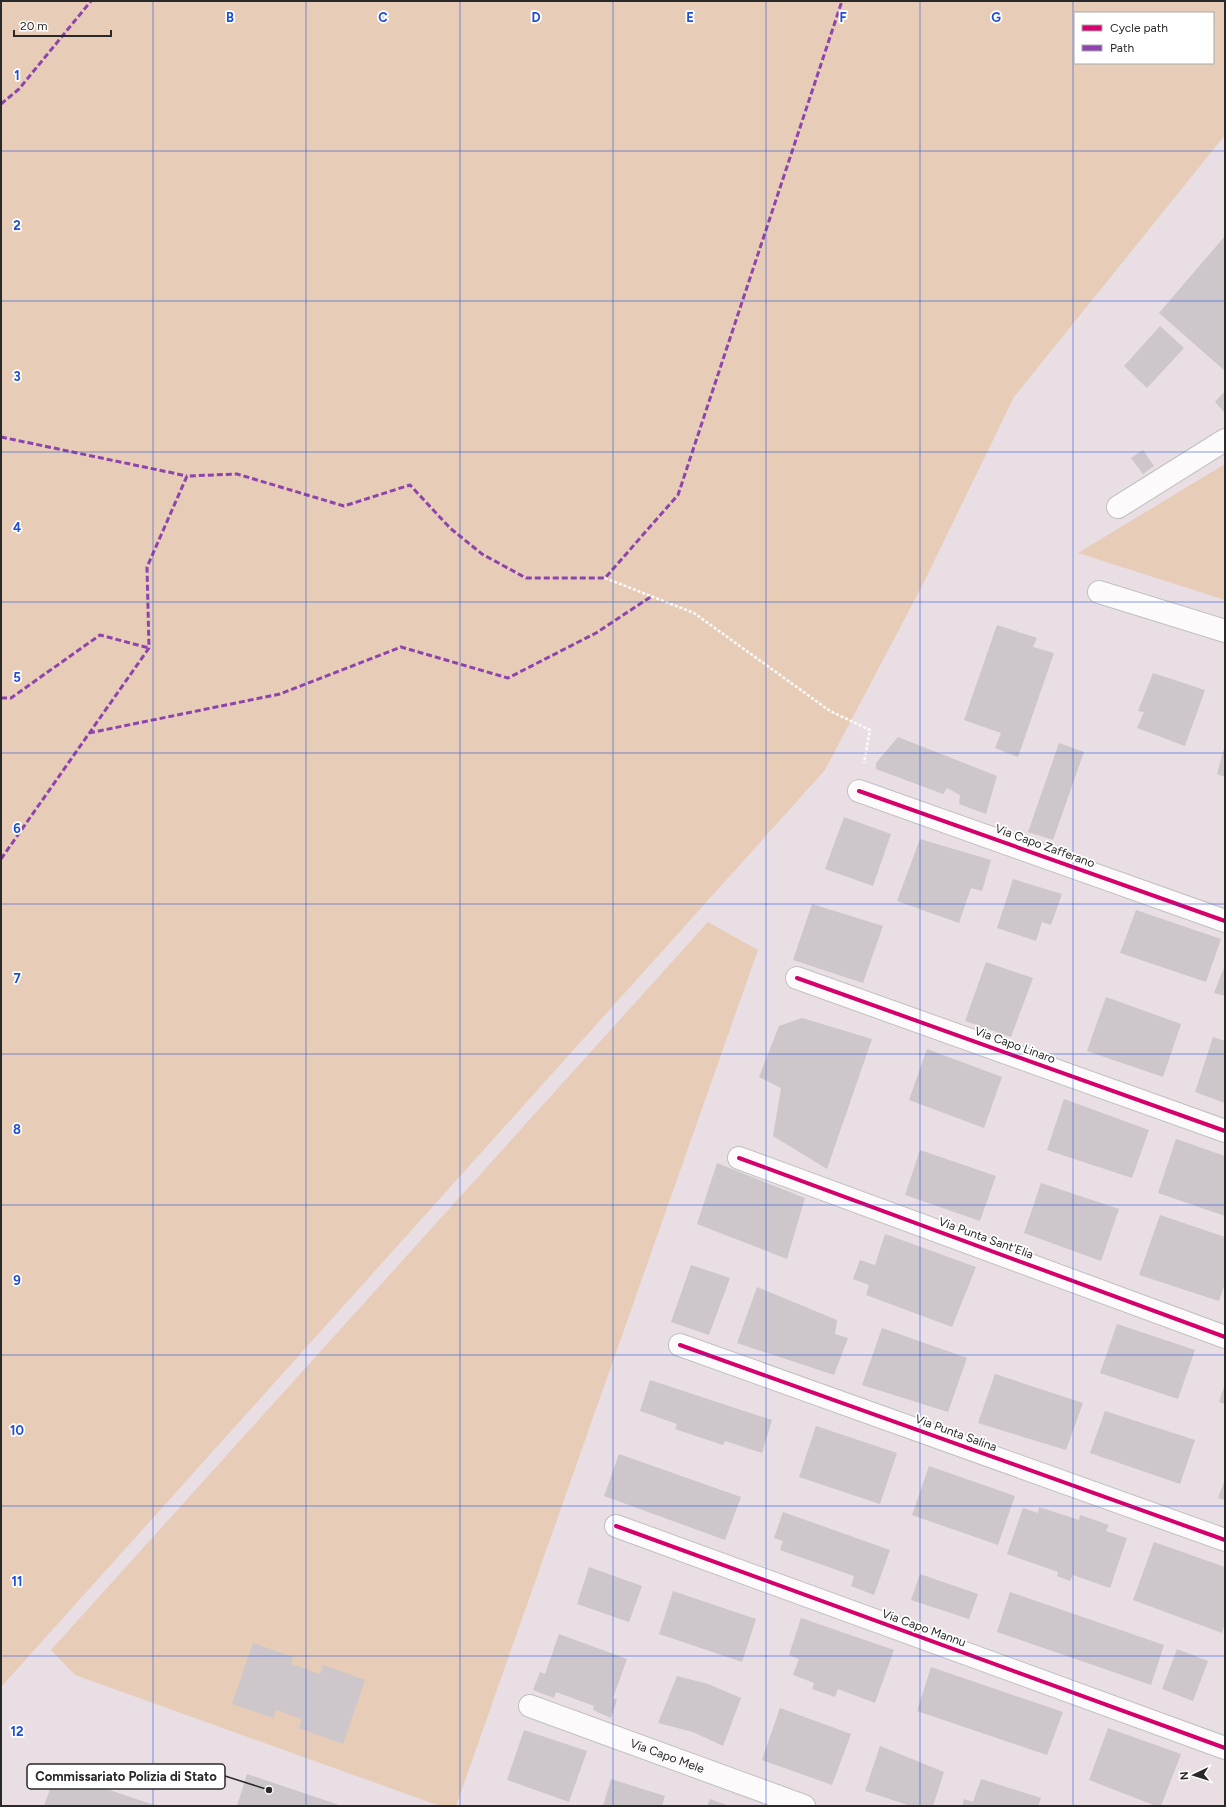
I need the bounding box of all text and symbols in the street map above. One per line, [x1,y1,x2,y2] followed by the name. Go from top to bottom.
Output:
[226,10,234,25] text: B
[378,10,388,25] text: C
[531,10,541,25] text: D
[686,10,694,25] text: E
[839,10,847,25] text: F
[991,10,1001,25] text: G
[14,12,111,38] scale bar
[1074,12,1214,64] legend
[20,19,48,33] text: 20 m
[1110,21,1168,35] text: Cycle path
[1110,41,1134,55] text: Path
[14,68,20,83] text: 1
[13,218,21,233] text: 2
[13,369,21,384] text: 3
[13,520,21,535] text: 4
[13,670,21,685] text: 5
[13,821,21,836] text: 6
[993,821,1097,871] street label: Via Capo Zafferano
[13,971,21,986] text: 7
[973,1024,1057,1066] street label: Via Capo Linaro
[13,1122,21,1137] text: 8
[937,1214,1035,1262] street label: Via Punta Sant'Elia
[13,1273,21,1288] text: 9
[913,1412,999,1454] street label: Via Punta Salina
[10,1423,24,1438] text: 10
[12,1574,22,1589] text: 11
[880,1606,968,1650] street label: Via Capo Mannu
[10,1724,24,1739] text: 12
[628,1736,707,1776] street label: Via Capo Mele
[1174,1755,1214,1795] north arrow
[27,1764,225,1789] callout: Commissariato Polizia di Stato
[35,1769,217,1784] text: Commissariato Polizia di Stato
[1178,1771,1191,1780] text: N

